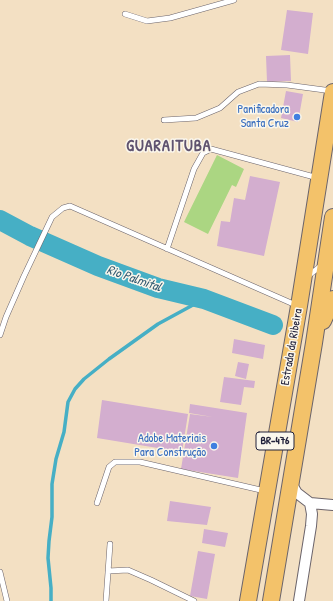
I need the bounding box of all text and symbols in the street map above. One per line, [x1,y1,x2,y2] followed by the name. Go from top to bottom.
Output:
[237,103,289,131] place label: Panificadora Santa Cruz
[292,112,302,122] marker: Panificadora Santa Cruz
[126,137,212,157] district label: GUARAITUBA
[105,262,163,296] water label: Rio Palmital
[278,308,306,386] street label: Estrada da Ribeira
[134,432,206,460] place label: Adobe Materiais Para Construção
[256,432,294,450] road number: BR-476
[209,441,219,451] marker: Adobe Materiais Para Construção

